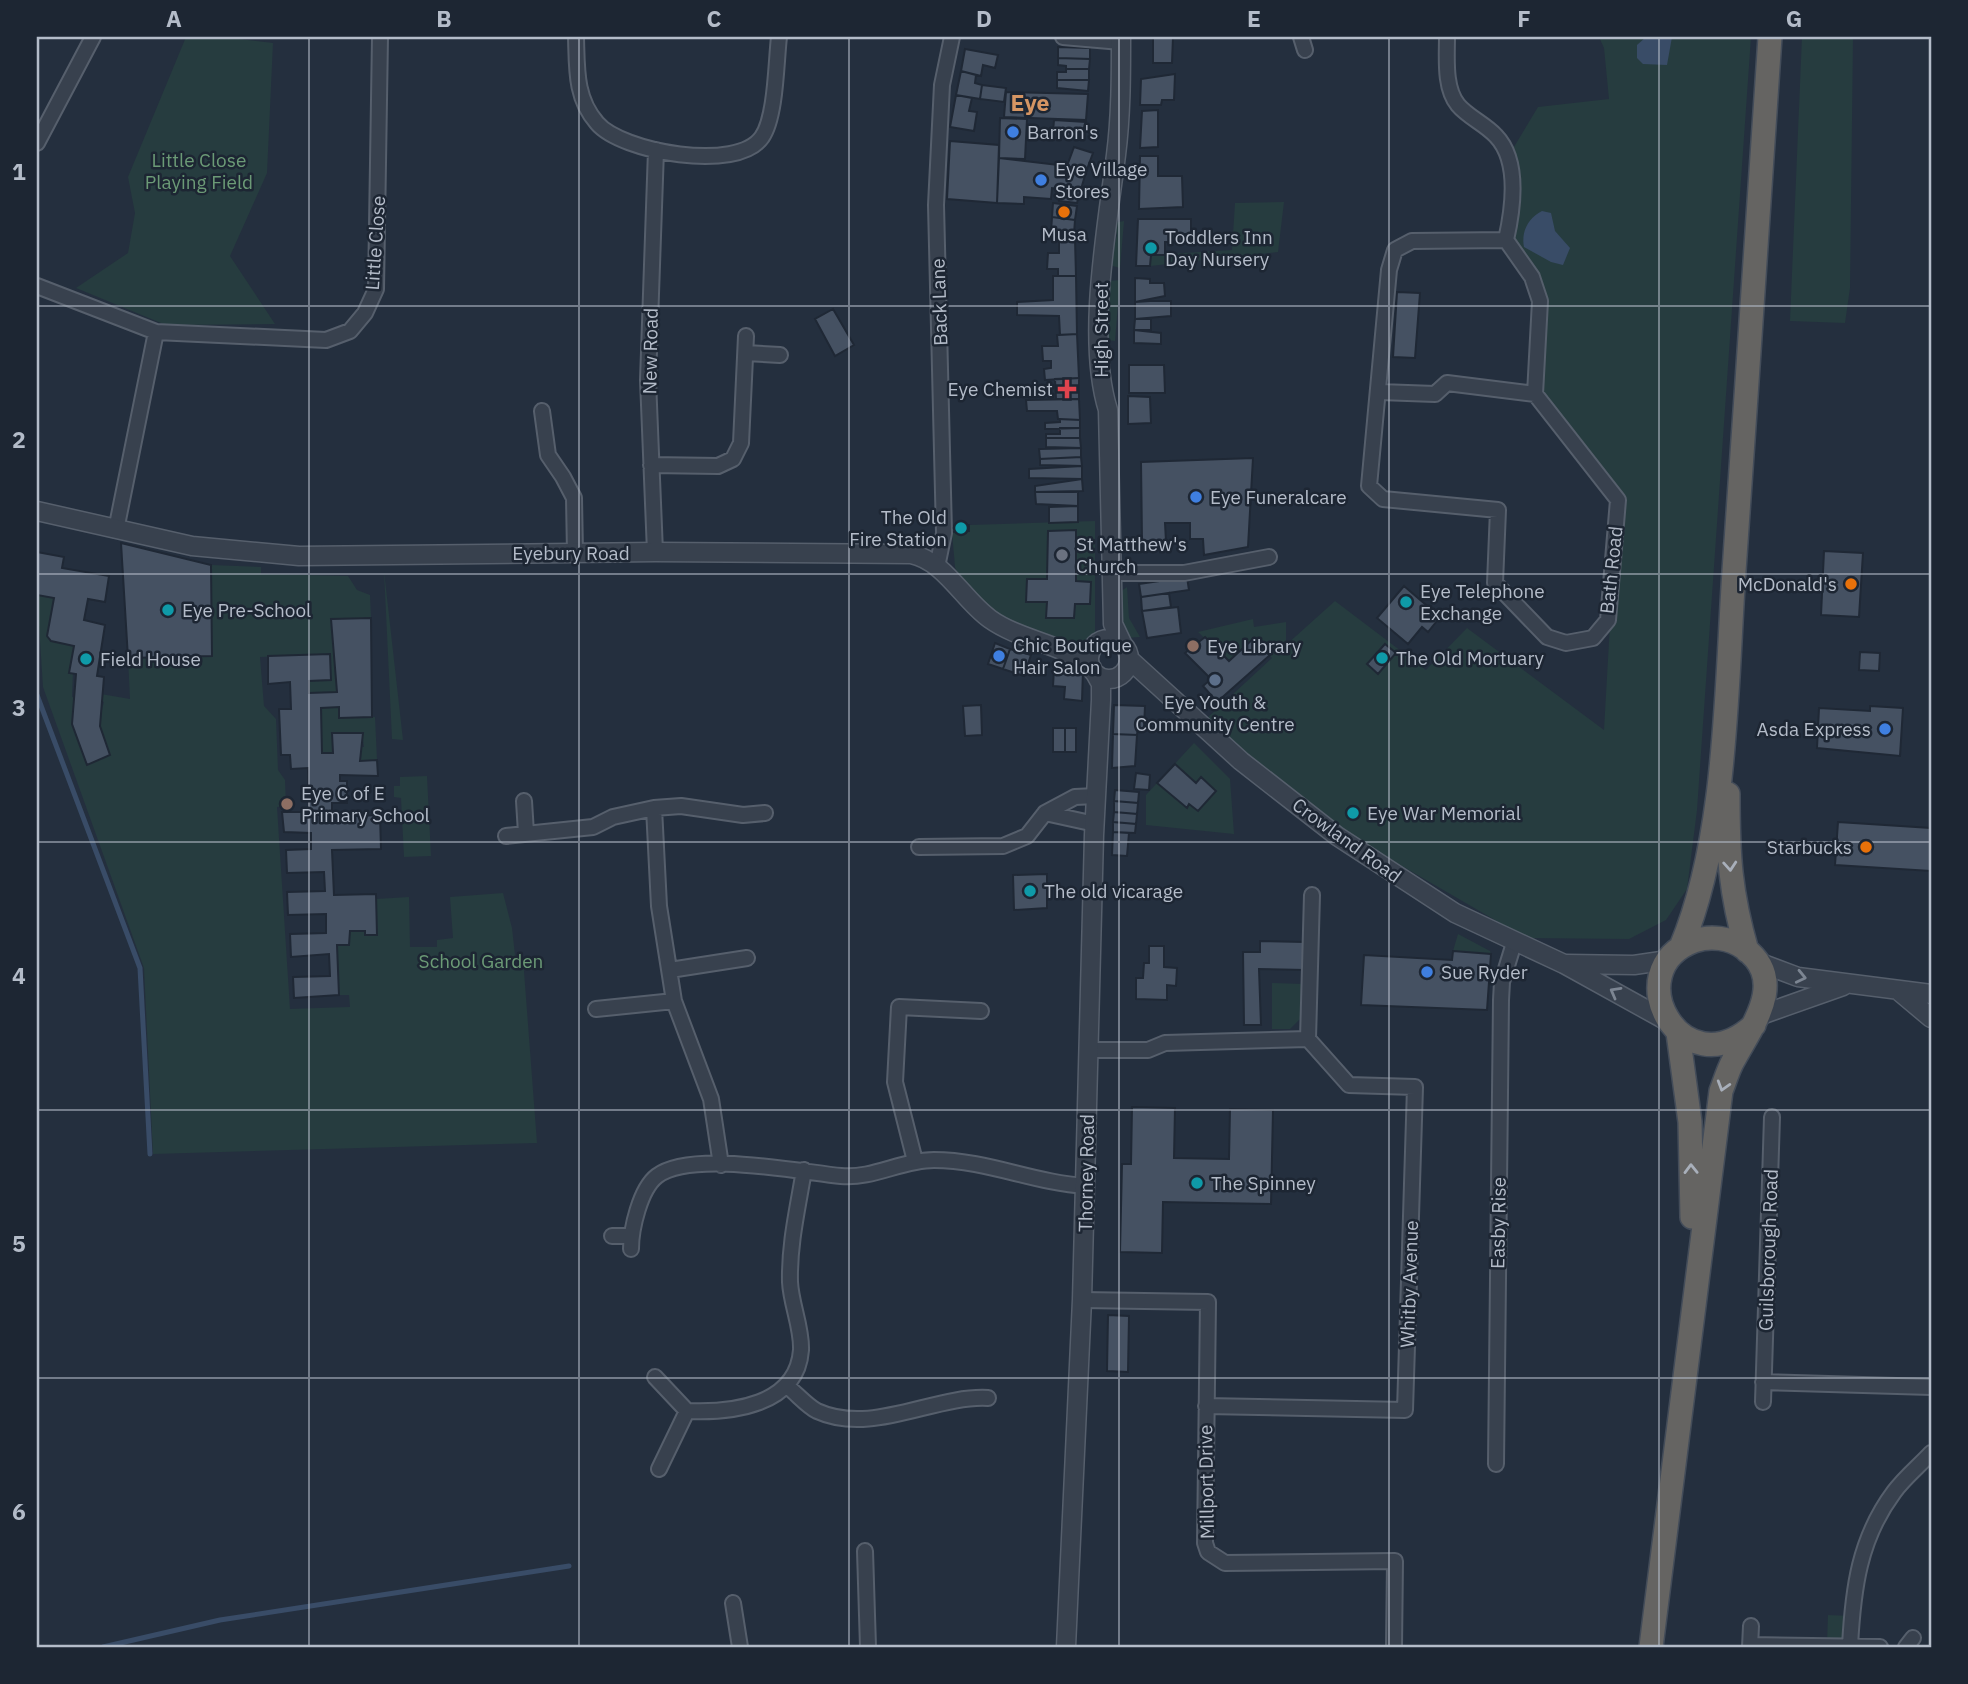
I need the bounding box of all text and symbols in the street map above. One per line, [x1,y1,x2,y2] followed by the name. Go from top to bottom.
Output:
[166,3,182,33] text: A
[436,3,452,33] text: B
[707,3,722,33] text: C
[976,3,992,33] text: D
[1247,3,1261,33] text: E
[1517,3,1531,33] text: F
[1786,3,1802,33] text: G
[1011,87,1050,117] district label: Eye
[1027,120,1098,144] place label: Barron's
[1005,124,1021,140] marker: Barron's
[145,148,253,194] park label: Little Close Playing Field
[12,156,26,186] text: 1
[1055,157,1147,203] place label: Eye Village Stores
[1033,172,1049,188] marker: Eye Village Stores
[360,195,390,291] street label: Little Close
[1056,204,1072,220] marker: Musa
[1041,222,1087,246] place label: Musa
[1165,225,1273,271] place label: Toddlers Inn Day Nursery
[1143,240,1159,256] marker: Toddlers Inn Day Nursery
[925,258,953,346] street label: Back Lane
[1089,282,1113,378] street label: High Street
[637,308,663,394] street label: New Road
[947,377,1053,401] place label: Eye Chemist
[1059,381,1075,397] marker: Eye Chemist
[12,424,26,454] text: 2
[1210,485,1347,509] place label: Eye Funeralcare
[1188,489,1204,505] marker: Eye Funeralcare
[849,505,947,551] place label: The Old Fire Station
[953,520,969,536] marker: The Old Fire Station
[1594,525,1628,615] street label: Bath Road
[1076,532,1187,578] place label: St Matthew's Church
[512,541,630,565] street label: Eyebury Road
[1054,547,1070,563] marker: St Matthew's Church
[1738,572,1837,596] place label: McDonald's
[1843,576,1859,592] marker: McDonald's
[1420,579,1545,625] place label: Eye Telephone Exchange
[1398,594,1414,610] marker: Eye Telephone Exchange
[182,598,311,622] place label: Eye Pre-School
[160,602,176,618] marker: Eye Pre-School
[1013,633,1132,679] place label: Chic Boutique Hair Salon
[1207,634,1302,658] place label: Eye Library
[1185,638,1201,654] marker: Eye Library
[1396,646,1545,670] place label: The Old Mortuary
[100,647,201,671] place label: Field House
[991,648,1007,664] marker: Chic Boutique Hair Salon
[1374,650,1390,666] marker: The Old Mortuary
[78,651,94,667] marker: Field House
[1207,672,1223,688] marker: Eye Youth & Community Centre
[1135,690,1295,736] place label: Eye Youth & Community Centre
[12,692,26,722] text: 3
[1756,717,1871,741] place label: Asda Express
[1877,721,1893,737] marker: Asda Express
[301,781,430,827] place label: Eye C of E Primary School
[1288,792,1406,888] street label: Crowland Road
[279,796,295,812] marker: Eye C of E Primary School
[1367,801,1521,825] place label: Eye War Memorial
[1345,805,1361,821] marker: Eye War Memorial
[1767,835,1852,859] place label: Starbucks
[1858,839,1874,855] marker: Starbucks
[1722,861,1737,872] one-way arrow
[1044,879,1183,903] place label: The old vicarage
[1022,883,1038,899] marker: The old vicarage
[419,949,543,973] park label: School Garden
[12,960,26,990] text: 4
[1441,960,1528,984] place label: Sue Ryder
[1419,964,1435,980] marker: Sue Ryder
[1795,969,1807,983] one-way arrow
[1610,987,1623,1000] one-way arrow
[1717,1080,1732,1092] one-way arrow
[1073,1114,1099,1232] street label: Thorney Road
[1683,1163,1699,1174] one-way arrow
[1753,1169,1783,1331] street label: Guilsborough Road
[1211,1171,1316,1195] place label: The Spinney
[1189,1175,1205,1191] marker: The Spinney
[1485,1177,1511,1269] street label: Easby Rise
[1395,1220,1423,1348] street label: Whitby Avenue
[12,1228,26,1258] text: 5
[1193,1425,1219,1539] street label: Millport Drive
[12,1496,26,1526] text: 6

